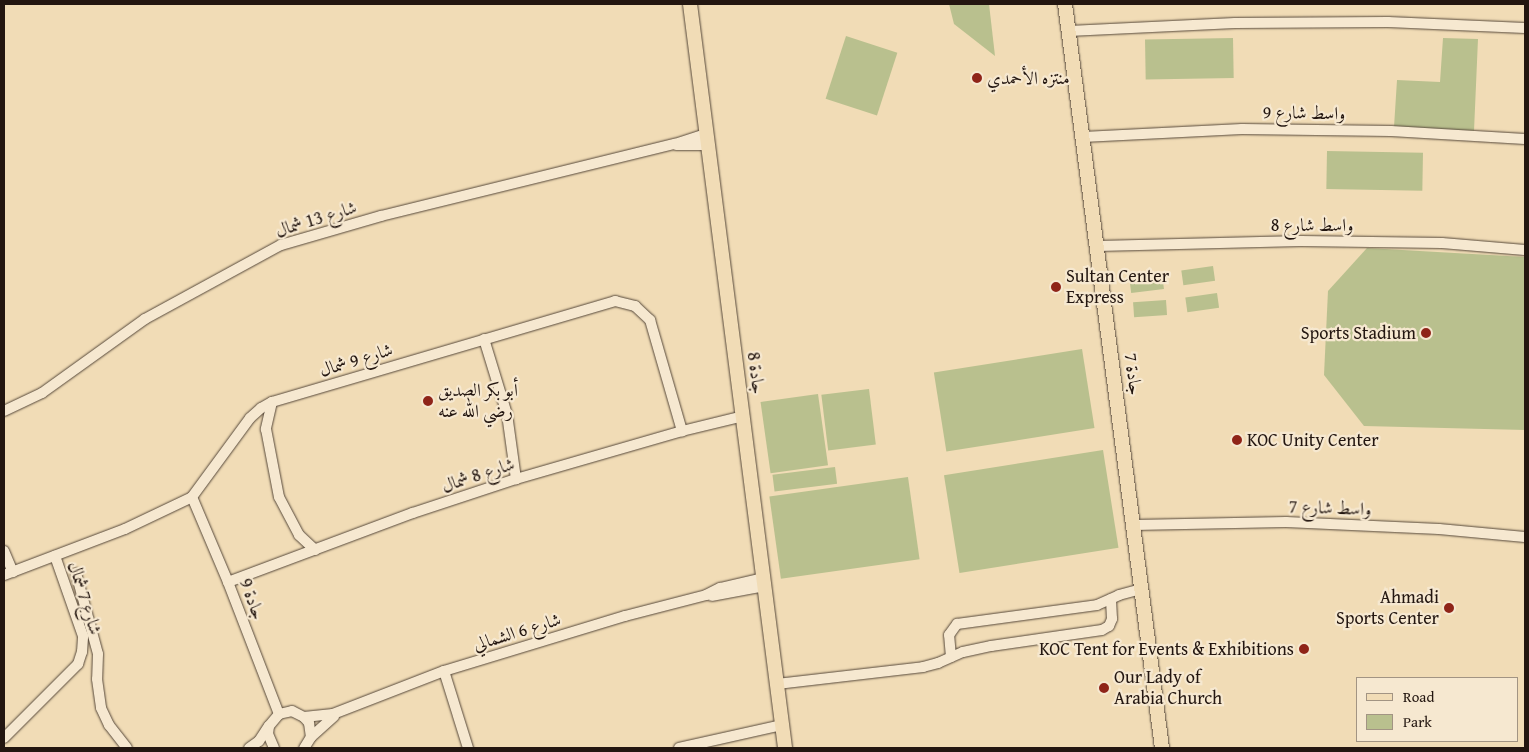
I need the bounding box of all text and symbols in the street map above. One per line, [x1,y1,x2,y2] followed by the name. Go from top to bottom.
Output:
[987,67,1070,89] place label: منتزه الأحمدي
[971,72,983,84] marker: منتزه الأحمدي
[1262,101,1346,125] street label: واسط شارع 9
[273,196,359,242] street label: شارع 13 شمال
[1271,214,1353,236] street label: واسط شارع 8
[1066,266,1169,308] place label: Sultan Center Express
[1050,281,1062,293] marker: Sultan Center Express
[1301,322,1416,344] place label: Sports Stadium
[1420,327,1432,339] marker: Sports Stadium
[317,339,395,381] street label: شارع 9 شمال
[742,351,770,395] street label: جادة 8
[1120,352,1146,396] street label: جادة 7
[438,380,518,422] place label: أبو بكر الصديق رضي الله عنه
[422,395,434,407] marker: أبو بكر الصديق رضي الله عنه
[1247,429,1379,451] place label: KOC Unity Center
[1231,434,1243,446] marker: KOC Unity Center
[439,453,517,497] street label: شارع 8 شمال
[1288,496,1372,520] street label: واسط شارع 7
[64,559,106,637] street label: شارع 7 شمال
[234,575,270,623] street label: جادة 9
[1336,587,1439,630] place label: Ahmadi Sports Center
[1443,602,1455,614] marker: Ahmadi Sports Center
[471,608,563,656] street label: شارع 6 الشمالي
[1039,638,1294,660] place label: KOC Tent for Events & Exhibitions
[1298,643,1310,655] marker: KOC Tent for Events & Exhibitions
[1114,667,1222,710] place label: Our Lady of Arabia Church
[1356,677,1519,742] legend
[1098,682,1110,694] marker: Our Lady of Arabia Church
[1403,686,1434,707] text: Road
[1403,711,1432,732] text: Park

